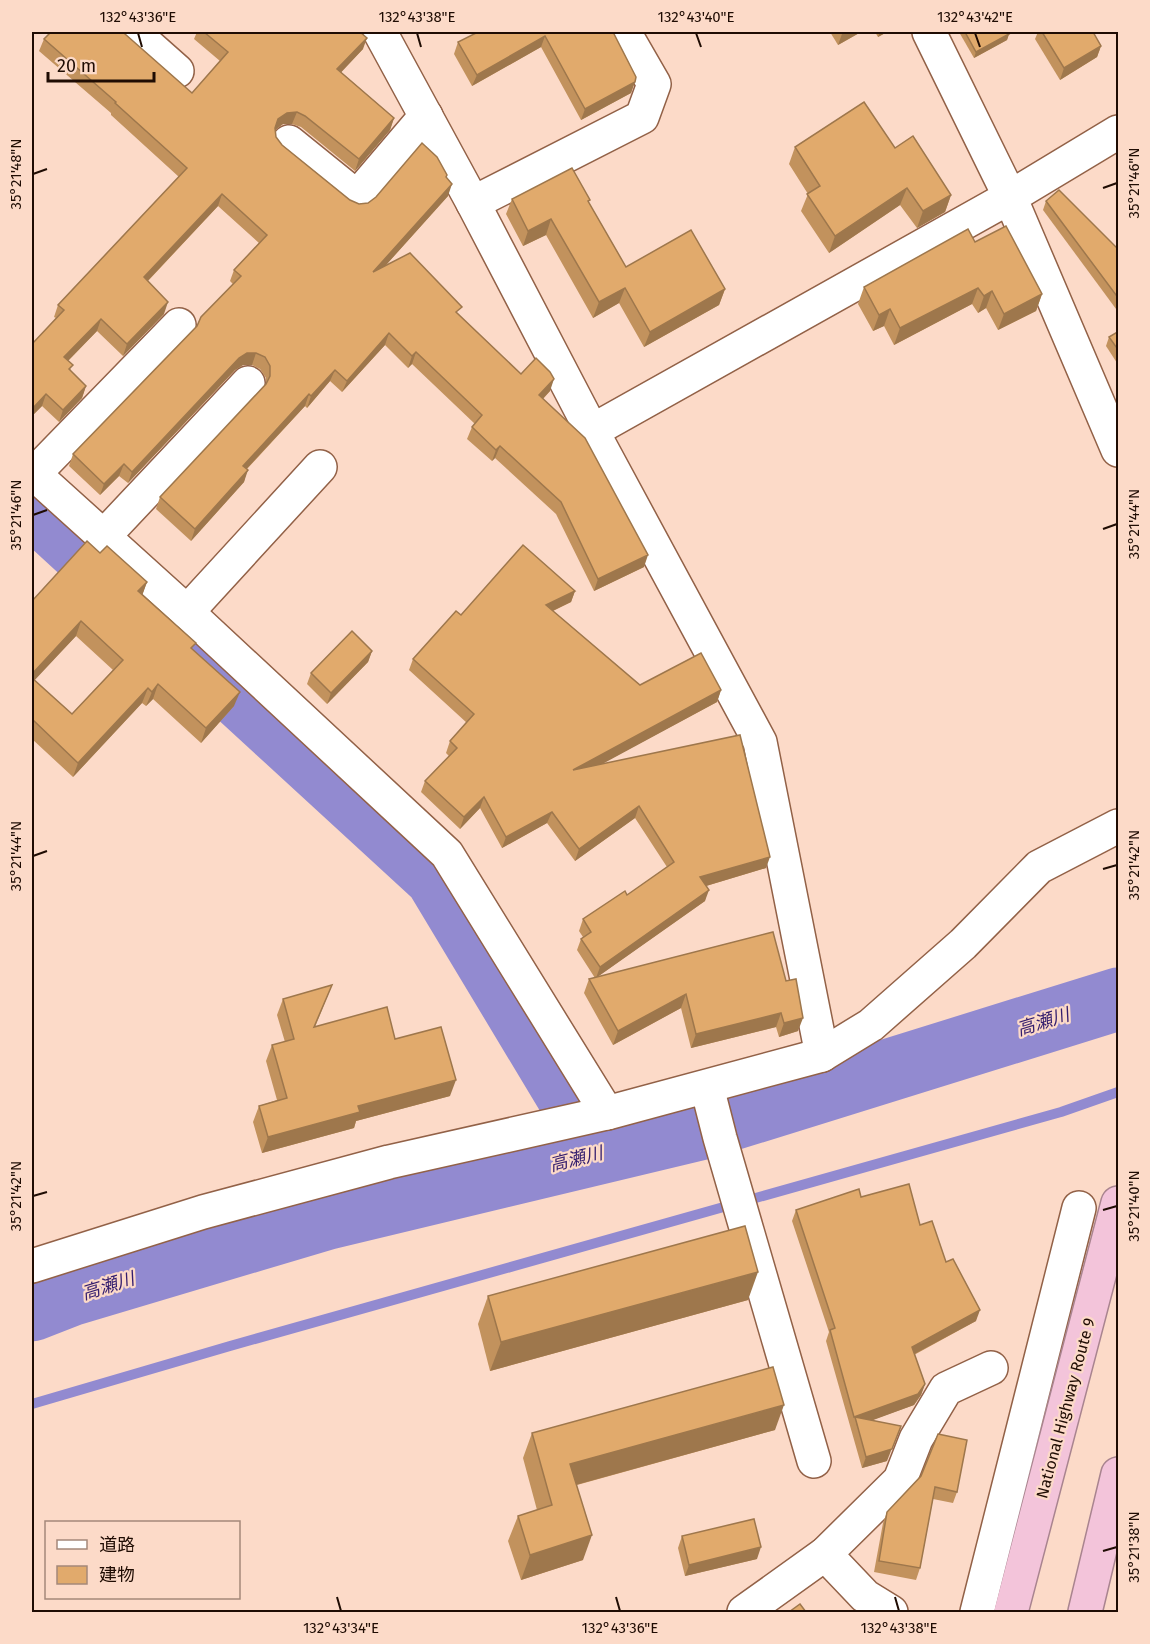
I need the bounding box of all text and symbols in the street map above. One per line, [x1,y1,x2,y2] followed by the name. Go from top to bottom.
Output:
[100,8,176,26] text: 132°43'36"E
[378,8,456,26] text: 132°43'38"E
[657,8,735,26] text: 132°43'40"E
[937,8,1013,26] text: 132°43'42"E
[48,45,154,83] scale bar
[57,55,96,77] text: 20 m
[7,138,25,210] text: 35°21'48"N
[1125,148,1143,218] text: 35°21'46"N
[7,480,25,550] text: 35°21'46"N
[1125,489,1143,559] text: 35°21'44"N
[7,821,25,891] text: 35°21'44"N
[1125,830,1143,900] text: 35°21'42"N
[1014,1003,1074,1040] water label: 高瀬川
[547,1141,607,1176] water label: 高瀬川
[7,1161,25,1231] text: 35°21'42"N
[1125,1170,1143,1242] text: 35°21'40"N
[79,1267,139,1304] water label: 高瀬川
[1032,1316,1099,1500] street label: National Highway Route 9
[1125,1511,1143,1583] text: 35°21'38"N
[45,1521,240,1599] legend
[99,1534,135,1556] text: 道路
[99,1564,135,1586] text: 建物
[303,1619,379,1637] text: 132°43'34"E
[582,1619,658,1637] text: 132°43'36"E
[860,1619,938,1637] text: 132°43'38"E

